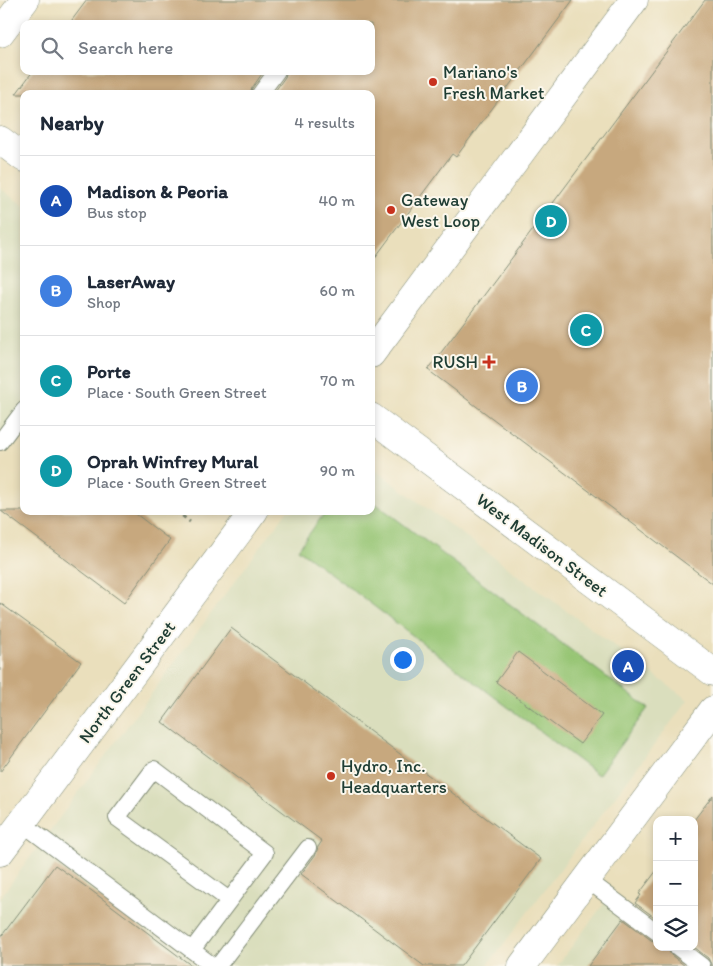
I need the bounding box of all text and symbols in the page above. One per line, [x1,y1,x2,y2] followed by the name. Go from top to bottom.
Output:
[20,20,375,75] search box
[38,34,66,62] icon: search
[78,36,173,59] text: Search here
[443,61,545,104] place label: Mariano's Fresh Market
[427,76,439,88] marker: Mariano's Fresh Market
[40,110,104,135] text: Nearby
[294,113,355,132] text: 4 results
[87,180,228,203] text: Madison & Peoria
[401,189,480,232] place label: Gateway West Loop
[51,191,61,210] text: A
[318,191,355,210] text: 40 m
[535,202,567,240] pin: D
[87,203,147,222] text: Bus stop
[385,204,397,216] marker: Gateway West Loop
[87,270,175,293] text: LaserAway
[51,281,61,300] text: B
[320,281,355,300] text: 60 m
[87,293,121,312] text: Shop
[570,311,602,349] pin: C
[433,351,478,373] place label: RUSH
[482,355,496,369] marker: RUSH
[87,360,131,383] text: Porte
[506,367,538,405] pin: B
[51,371,61,390] text: C
[320,371,355,390] text: 70 m
[87,383,267,402] text: Place · South Green Street
[87,450,259,473] text: Oprah Winfrey Mural
[51,461,61,480] text: D
[320,461,355,480] text: 90 m
[87,473,267,492] text: Place · South Green Street
[472,488,612,602] street label: West Madison Street
[74,616,180,747] street label: North Green Street
[390,647,416,673] your location
[612,647,644,685] pin: A
[341,755,447,798] place label: Hydro, Inc. Headquarters
[325,770,337,782] marker: Hydro, Inc. Headquarters
[653,816,698,951] map controls
[653,816,698,861] button: +
[653,861,698,906] button: −
[653,906,698,951] button: layers

